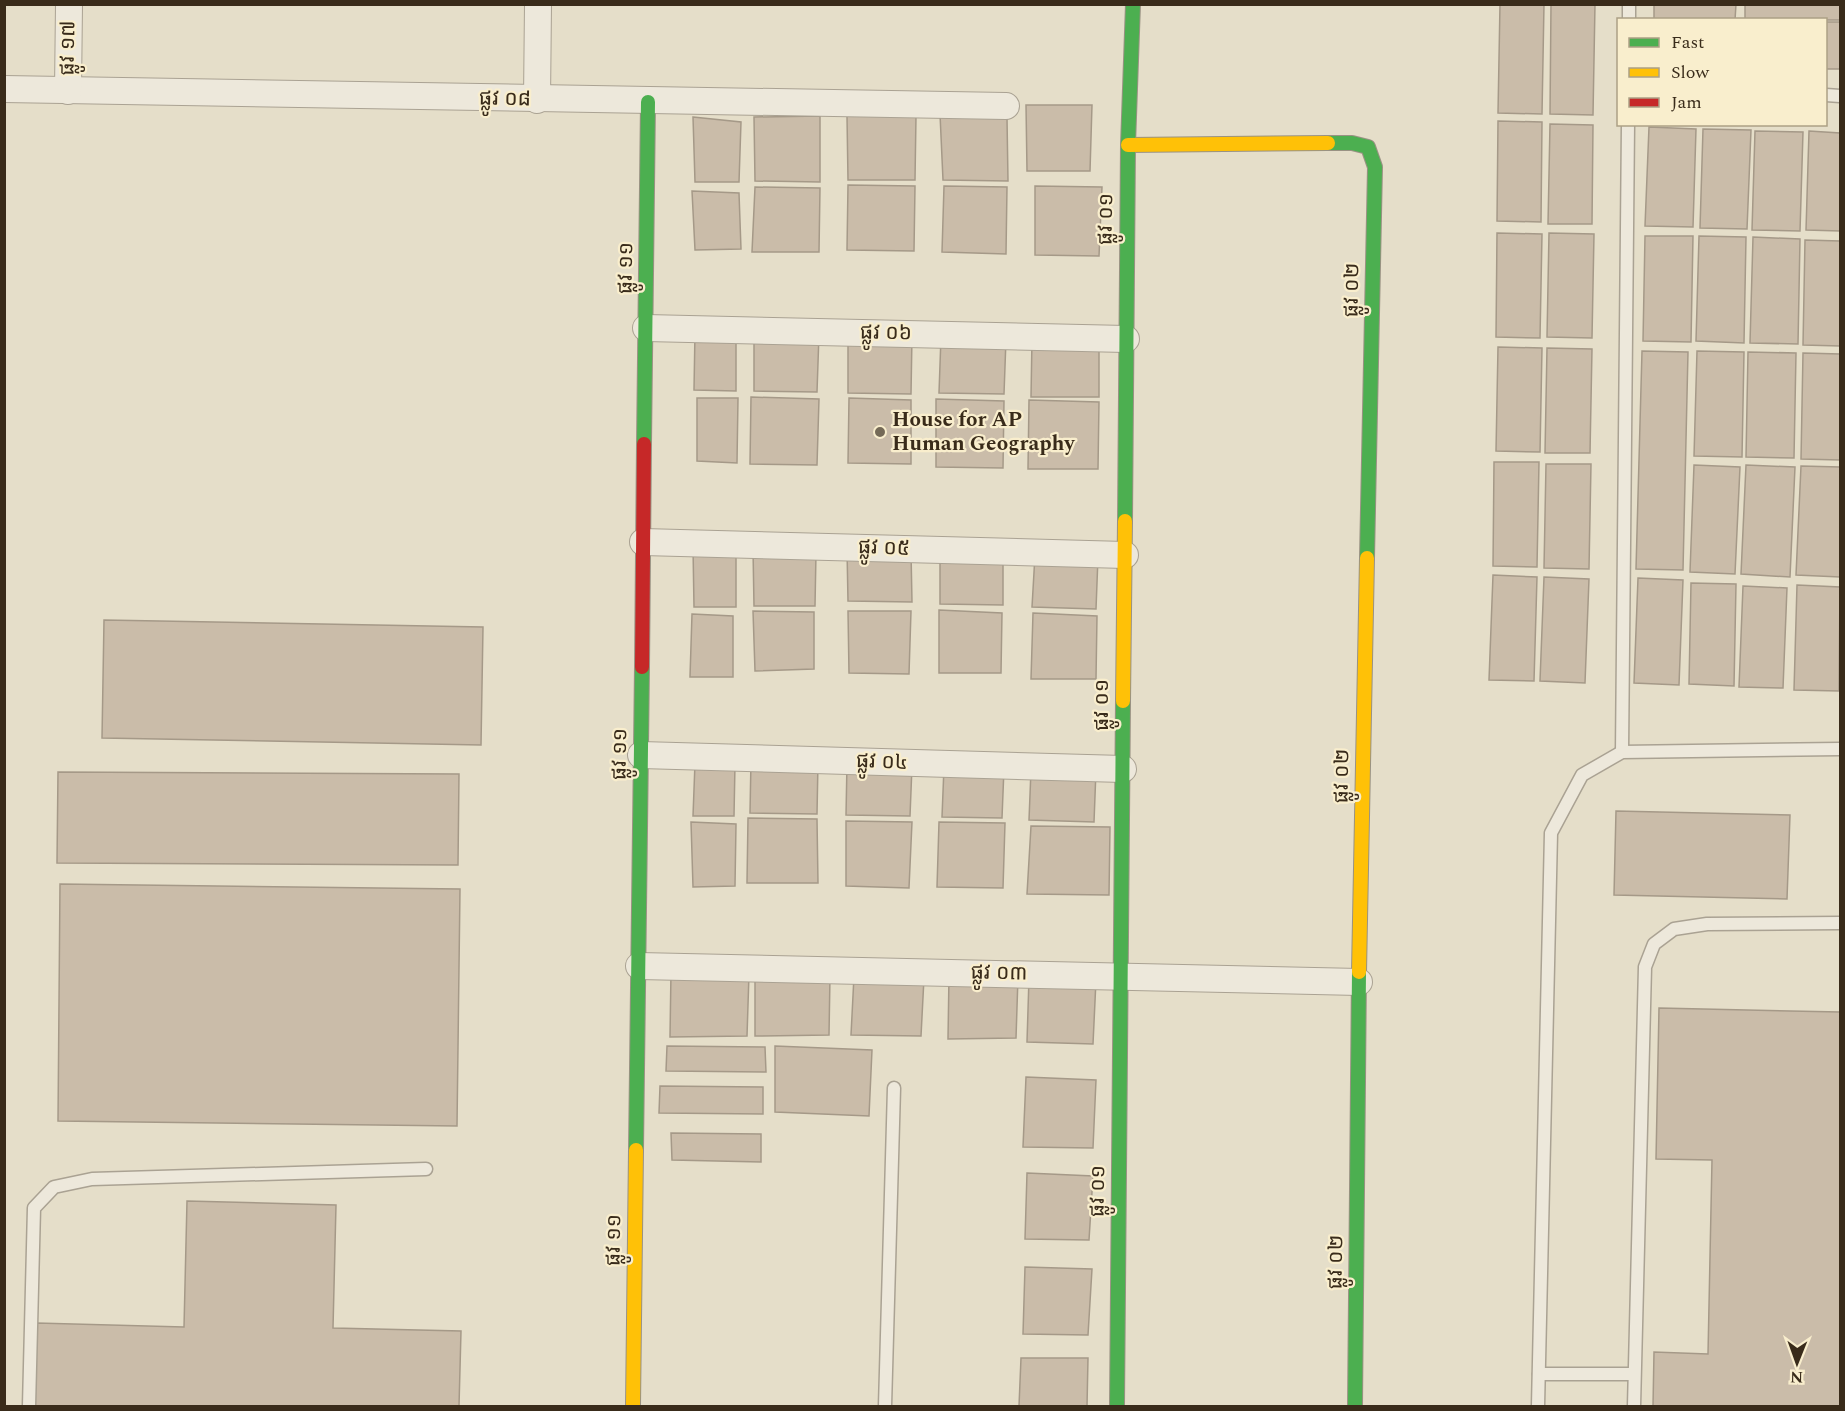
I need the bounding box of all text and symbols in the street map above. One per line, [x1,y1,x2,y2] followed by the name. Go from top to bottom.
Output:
[1617,18,1827,126] legend
[52,20,87,76] street label: ផ្លូវ ១៧
[1671,29,1704,56] text: Fast
[1671,59,1710,86] text: Slow
[479,83,531,118] street label: ផ្លូវ ០៨
[1671,89,1702,116] text: Jam
[1090,193,1125,245] street label: ផ្លូវ ០១
[610,242,645,294] street label: ផ្លូវ ១១
[1336,262,1371,318] street label: ផ្លូវ ០២
[860,317,912,352] street label: ផ្លូវ ០៦
[892,404,1076,460] place label: House for AP Human Geography
[873,425,887,439] marker: House for AP Human Geography
[857,531,911,567] street label: ផ្លូវ ០៥
[1086,679,1120,731] street label: ផ្លូវ ០១
[604,728,639,780] street label: ផ្លូវ ១១
[855,745,909,781] street label: ផ្លូវ ០៤
[1326,748,1361,804] street label: ផ្លូវ ០២
[970,957,1028,992] street label: ផ្លូវ ០៣
[1082,1165,1117,1217] street label: ផ្លូវ ០១
[598,1214,633,1266] street label: ផ្លូវ ១១
[1320,1234,1355,1290] street label: ផ្លូវ ០២
[1767,1333,1827,1393] north arrow
[1790,1365,1803,1389] text: N

